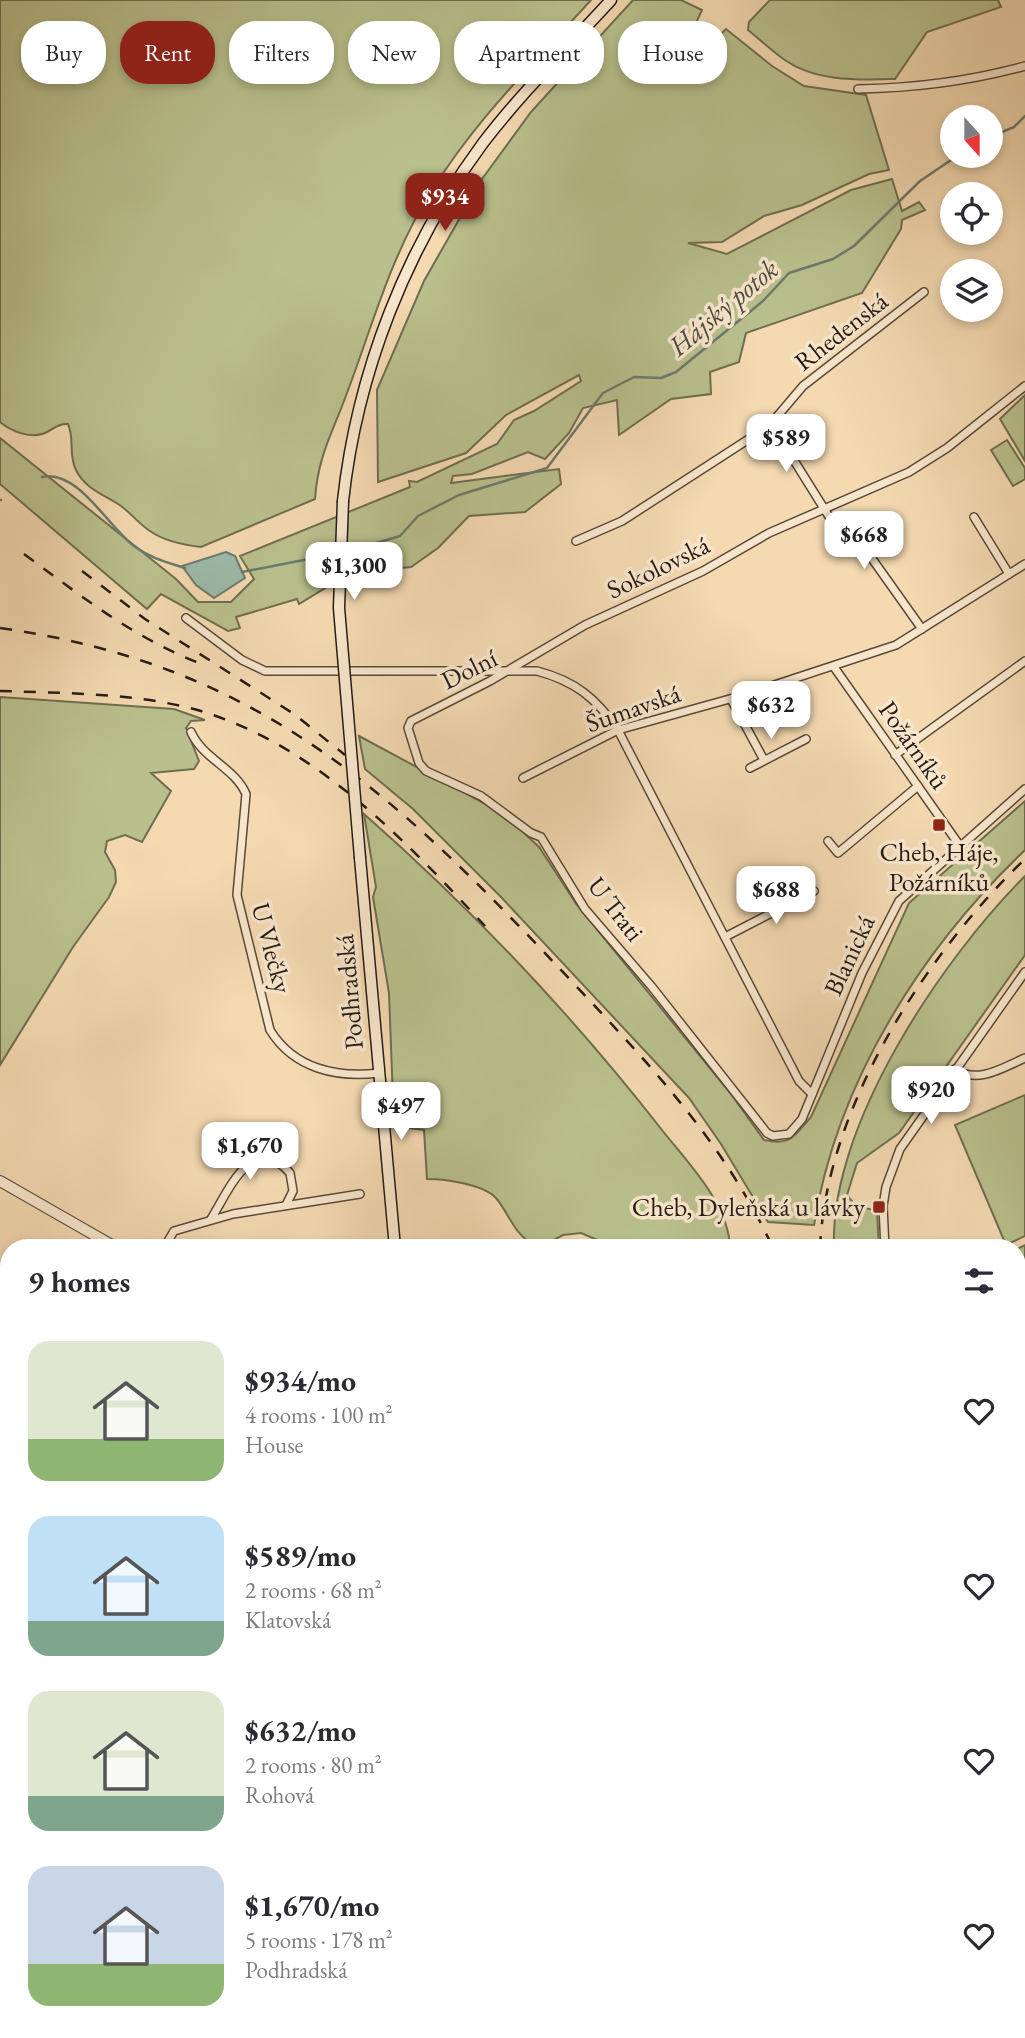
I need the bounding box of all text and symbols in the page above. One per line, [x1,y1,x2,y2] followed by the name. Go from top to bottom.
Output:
[21,21,106,84] chip: Buy
[120,21,215,84] chip: Rent
[229,21,334,84] chip: Filters
[348,21,440,84] chip: New
[454,21,604,84] chip: Apartment
[618,21,727,84] chip: House
[940,105,1003,168] north arrow
[940,105,1003,322] map controls
[404,174,486,233] pin: $934
[421,181,469,211] text: $934
[940,182,1003,245] button: locate
[660,250,785,364] water label: Hájský potok
[940,259,1003,322] button: layers
[787,283,895,378] street label: Rhedenská
[745,414,827,474] pin: $589
[762,422,810,452] text: $589
[823,512,905,571] pin: $668
[840,519,888,549] text: $668
[601,527,716,606] street label: Sokolovská
[297,542,411,602] pin: $1,300
[322,550,386,580] text: $1,300
[435,641,503,697] street label: Dolní
[581,676,686,740] street label: Šumavská
[730,682,812,741] pin: $632
[747,689,795,719] text: $632
[871,694,957,796] street label: Požárníků
[931,817,947,833] marker: Cheb, Háje, Požárníků
[879,835,999,899] place label: Cheb, Háje, Požárníků
[735,866,817,926] pin: $688
[580,870,652,948] street label: U Trati
[752,874,800,904] text: $688
[244,899,301,997] street label: U Vlečky
[816,909,883,1001] street label: Blanická
[327,932,371,1051] street label: Podhradská
[890,1066,972,1126] pin: $920
[907,1074,955,1104] text: $920
[360,1082,442,1142] pin: $497
[377,1090,425,1120] text: $497
[193,1122,307,1182] pin: $1,670
[218,1130,282,1160] text: $1,670
[632,1190,866,1224] place label: Cheb, Dyleňská u lávky
[871,1199,887,1215] marker: Cheb, Dyleňská u lávky
[28,1262,130,1301] text: 9 homes
[960,1262,998,1300] icon: filters
[245,1361,356,1400] text: $934/mo
[84,1369,168,1453] icon: home
[960,1392,998,1430] icon: heart
[245,1400,393,1430] text: 4 rooms · 100 m²
[245,1430,304,1460] text: House
[245,1536,356,1575] text: $589/mo
[84,1544,168,1628] icon: home
[960,1567,998,1605] icon: heart
[245,1575,382,1605] text: 2 rooms · 68 m²
[245,1605,331,1635] text: Klatovská
[245,1711,356,1750] text: $632/mo
[84,1719,168,1803] icon: home
[960,1742,998,1780] icon: heart
[245,1750,382,1780] text: 2 rooms · 80 m²
[245,1780,314,1810] text: Rohová
[245,1886,379,1925] text: $1,670/mo
[84,1894,168,1978] icon: home
[960,1917,998,1955] icon: heart
[245,1925,393,1955] text: 5 rooms · 178 m²
[245,1955,347,1985] text: Podhradská

